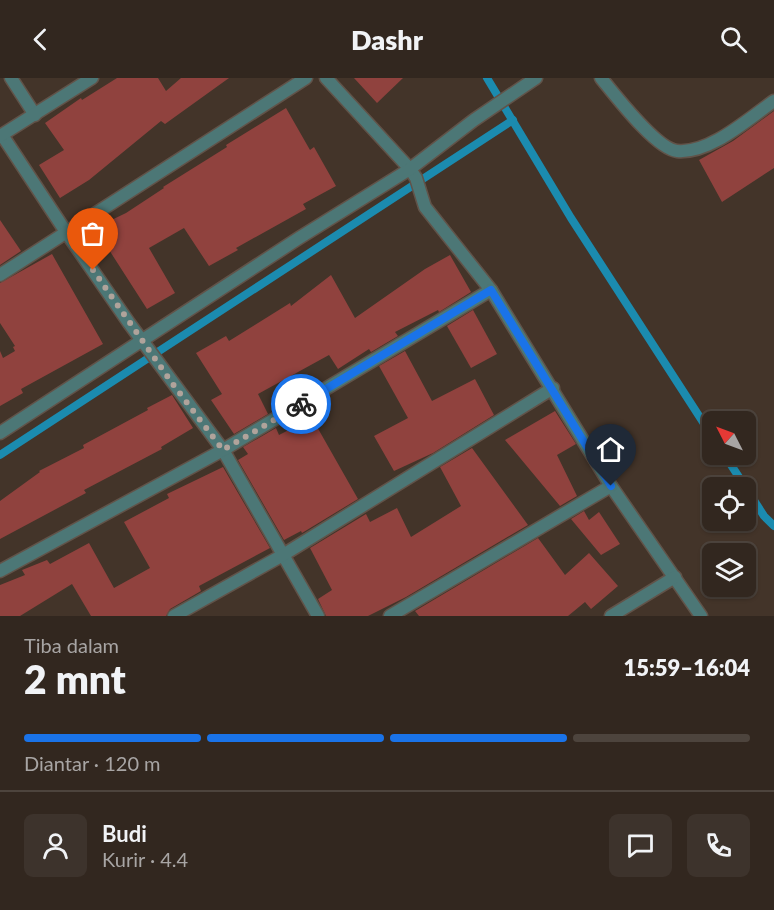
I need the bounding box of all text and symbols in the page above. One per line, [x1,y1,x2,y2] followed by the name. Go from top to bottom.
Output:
[24,23,57,56] icon: back
[351,23,423,56] text: Dashr
[717,23,750,56] icon: search
[67,208,118,270] pin
[76,217,109,250] icon: bag
[271,374,331,434] courier
[285,388,318,421] icon: bike
[702,411,756,465] north arrow
[702,411,756,597] map controls
[585,424,636,486] pin
[594,433,627,466] icon: home
[702,477,756,531] button: locate
[702,543,756,597] button: layers
[24,633,119,657] text: Tiba dalam
[624,654,750,681] text: 15:59–16:04
[24,656,126,702] text: 2 mnt
[24,751,161,775] text: Diantar · 120 m
[24,814,87,877] button: person
[609,814,672,877] button: chat
[687,814,750,877] button: phone
[102,820,147,847] text: Budi
[102,847,188,871] text: Kurir · 4.4

